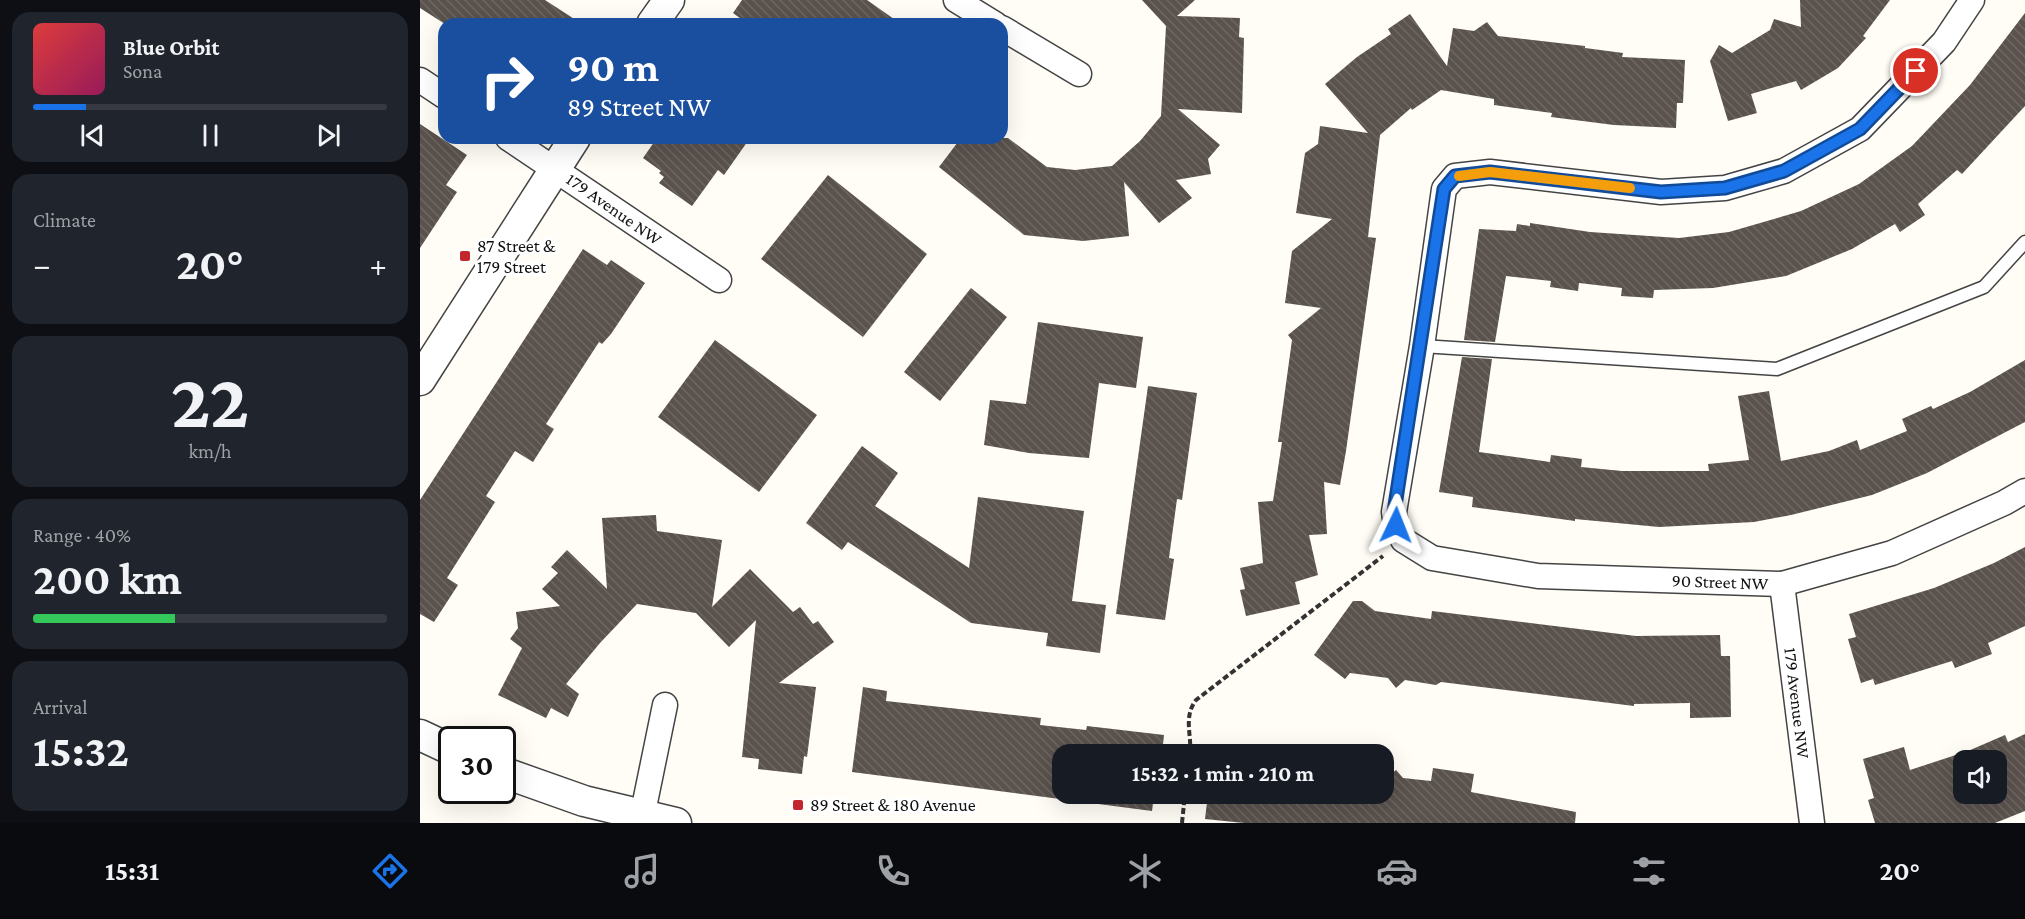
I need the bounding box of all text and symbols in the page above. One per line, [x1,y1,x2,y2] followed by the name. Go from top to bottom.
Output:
[123,35,219,60] text: Blue Orbit
[468,42,546,120] icon: right
[567,43,659,90] text: 90 m
[1890,45,1941,96] pin
[1899,54,1932,87] icon: arrive
[123,60,162,82] text: Sona
[567,92,711,122] text: 89 Street NW
[76,119,109,152] icon: previous
[194,119,227,152] icon: pause
[312,119,345,152] icon: next
[563,169,666,249] street label: 179 Avenue NW
[33,209,96,231] text: Climate
[477,236,556,277] place label: 87 Street & 179 Street
[176,239,244,289] text: 20°
[33,246,50,283] text: −
[370,246,387,283] text: +
[458,249,472,263] marker: 87 Street & 179 Street
[171,357,249,444] text: 22
[188,440,232,462] text: km/h
[1364,493,1428,557] position arrow
[33,524,131,546] text: Range · 40%
[33,554,182,604] text: 200 km
[1671,570,1769,594] street label: 90 Street NW
[1780,646,1814,760] street label: 179 Avenue NW
[33,696,87,718] text: Arrival
[33,726,129,776] text: 15:32
[438,726,516,804] speed limit sign: 30
[1953,750,2007,804] map controls
[1953,750,2007,804] button: sound
[1132,761,1314,786] text: 15:32 · 1 min · 210 m
[810,795,976,815] place label: 89 Street & 180 Avenue
[791,798,805,812] marker: 89 Street & 180 Avenue
[369,850,411,892] icon: directions
[621,850,663,892] icon: music
[872,850,914,892] icon: phone
[1124,850,1166,892] icon: climate
[1376,850,1418,892] icon: car
[1628,850,1670,892] icon: filters
[105,856,159,886] text: 15:31
[1879,856,1920,886] text: 20°

